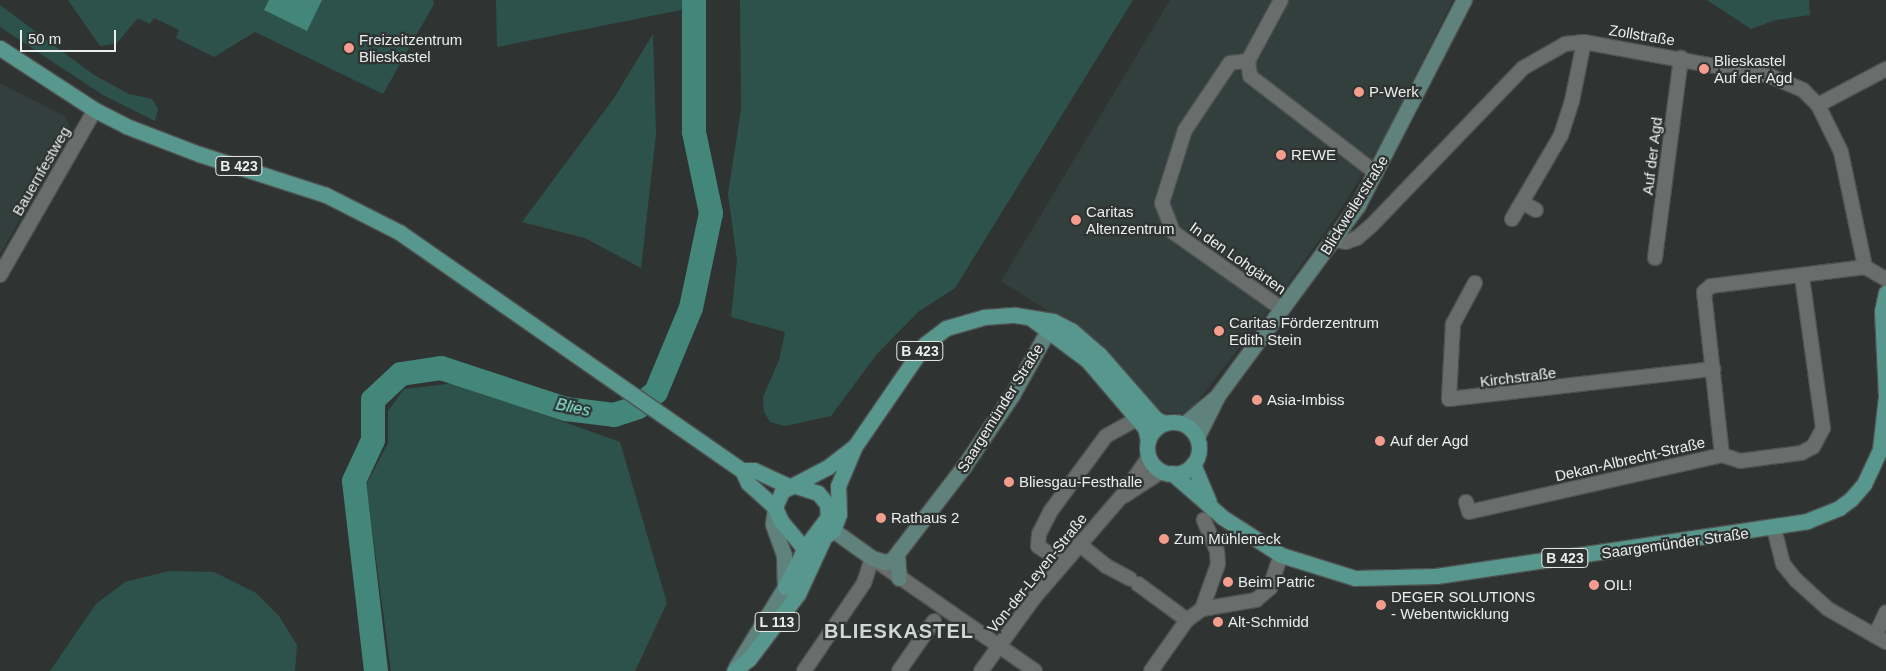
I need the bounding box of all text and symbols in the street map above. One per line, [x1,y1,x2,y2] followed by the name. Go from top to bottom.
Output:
[22,20,119,52] scale bar
[1608,21,1676,49] street label: Zollstraße
[28,30,61,47] text: 50 m
[359,30,462,65] place label: Freizeitzentrum Blieskastel
[343,42,355,54] marker: Freizeitzentrum Blieskastel
[1714,51,1793,86] place label: Blieskastel Auf der Agd
[1698,63,1710,75] marker: Blieskastel Auf der Agd
[1369,83,1419,101] place label: P-Werk
[1353,86,1365,98] marker: P-Werk
[1638,116,1666,196] street label: Auf der Agd
[8,123,74,219] street label: Bauernfestweg
[1291,146,1336,164] place label: REWE
[1275,149,1287,161] marker: REWE
[1316,152,1392,258] street label: Blickweilerstraße
[215,154,263,178] road number: B 423
[1086,202,1174,237] place label: Caritas Altenzentrum
[1070,214,1082,226] marker: Caritas Altenzentrum
[1186,218,1290,298] street label: In den Lohgärten
[1229,313,1379,348] place label: Caritas Förderzentrum Edith Stein
[1213,325,1225,337] marker: Caritas Förderzentrum Edith Stein
[896,340,944,362] road number: B 423
[953,340,1047,476] street label: Saargemünder Straße
[1479,363,1557,391] street label: Kirchstraße
[1267,391,1345,409] place label: Asia-Imbiss
[1251,394,1263,406] marker: Asia-Imbiss
[554,395,592,421] water label: Blies
[1390,432,1469,450] place label: Auf der Agd
[1553,433,1707,485] street label: Dekan-Albrecht-Straße
[1374,435,1386,447] marker: Auf der Agd
[1019,473,1142,491] place label: Bliesgau-Festhalle
[1003,476,1015,488] marker: Bliesgau-Festhalle
[891,509,959,527] place label: Rathaus 2
[983,510,1091,636] street label: Von-der-Leyen-Straße
[875,512,887,524] marker: Rathaus 2
[1600,524,1750,562] street label: Saargemünder Straße
[1174,530,1281,548] place label: Zum Mühleneck
[1158,533,1170,545] marker: Zum Mühleneck
[1541,546,1589,570] road number: B 423
[1238,573,1315,591] place label: Beim Patric
[1222,576,1234,588] marker: Beim Patric
[1604,576,1632,594] place label: OIL!
[1588,579,1600,591] marker: OIL!
[1391,587,1535,622] place label: DEGER SOLUTIONS - Webentwicklung
[1375,599,1387,611] marker: DEGER SOLUTIONS - Webentwicklung
[753,610,801,634] road number: L 113
[1228,613,1309,631] place label: Alt-Schmidd
[1212,616,1224,628] marker: Alt-Schmidd
[823,619,975,643] district label: BLIESKASTEL

